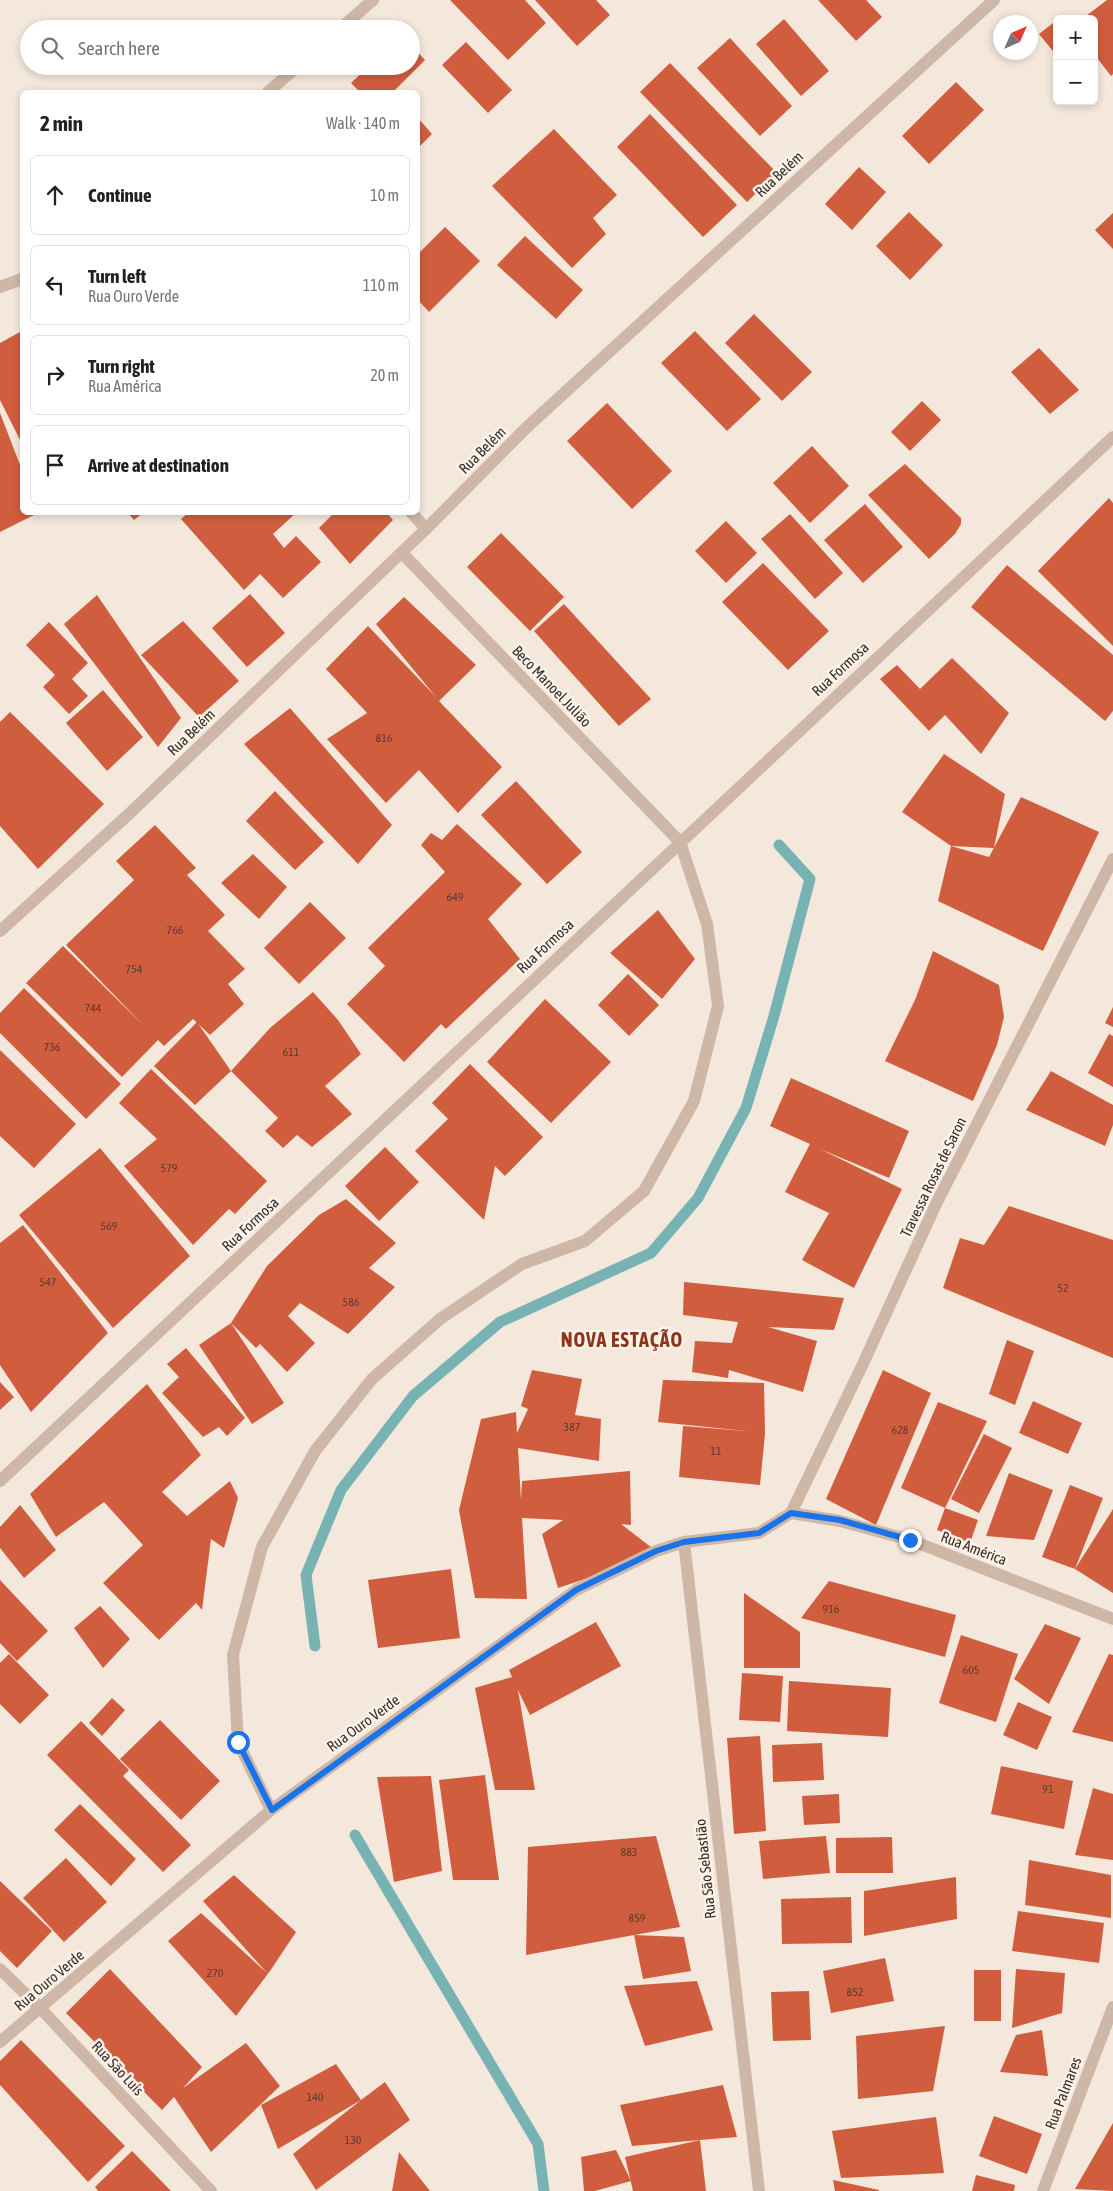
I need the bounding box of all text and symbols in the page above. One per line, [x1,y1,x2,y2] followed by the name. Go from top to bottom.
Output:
[993,15,1038,60] north arrow
[1053,15,1098,105] map controls
[1053,15,1098,60] button: +
[20,20,420,75] search box
[38,34,66,62] icon: search
[78,37,160,59] text: Search here
[1053,60,1098,105] button: −
[40,111,83,135] text: 2 min
[326,114,400,132] text: Walk · 140 m
[752,148,806,200] street label: Rua Belém
[41,181,69,209] icon: ahead
[88,184,152,206] text: Continue
[370,186,399,204] text: 10 m
[88,265,146,287] text: Turn left
[41,271,69,299] icon: left
[363,276,399,294] text: 110 m
[88,287,179,305] text: Rua Ouro Verde
[88,355,155,377] text: Turn right
[41,361,69,389] icon: right
[370,366,399,384] text: 20 m
[88,377,162,395] text: Rua América
[455,423,509,477] street label: Rua Belém
[41,451,69,479] icon: arrive
[88,454,229,476] text: Arrive at destination
[808,639,872,699] street label: Rua Formosa
[509,642,595,730] street label: Beco Manoel Julião
[164,705,218,759] street label: Rua Belém
[376,731,393,745] house number: 816
[447,890,464,904] house number: 649
[513,916,577,976] street label: Rua Formosa
[167,923,184,937] house number: 766
[126,962,143,976] house number: 754
[85,1001,102,1015] house number: 744
[44,1040,61,1054] house number: 736
[283,1045,300,1059] house number: 611
[897,1114,969,1240] street label: Travessa Rosas de Saron
[161,1161,178,1175] house number: 579
[218,1194,282,1254] street label: Rua Formosa
[101,1219,118,1233] house number: 569
[40,1275,57,1289] house number: 547
[1057,1281,1069,1295] house number: 52
[343,1295,360,1309] house number: 586
[561,1328,683,1351] district label: NOVA ESTAÇÃO
[564,1420,581,1434] house number: 387
[892,1423,909,1437] house number: 628
[710,1444,722,1458] house number: 11
[939,1528,1009,1568] street label: Rua América
[899,1529,922,1552] route end
[823,1602,840,1616] house number: 916
[963,1663,979,1677] house number: 605
[323,1691,403,1755] street label: Rua Ouro Verde
[227,1731,250,1754] route start
[1042,1782,1054,1796] house number: 91
[691,1818,719,1920] street label: Rua São Sebastião
[621,1845,637,1859] house number: 883
[629,1911,646,1925] house number: 859
[11,1946,87,2014] street label: Rua Ouro Verde
[207,1966,224,1980] house number: 270
[847,1985,863,1999] house number: 852
[89,2037,147,2099] street label: Rua São Luís
[1041,2054,1085,2132] street label: Rua Palmares
[307,2090,324,2104] house number: 140
[345,2133,362,2147] house number: 130

